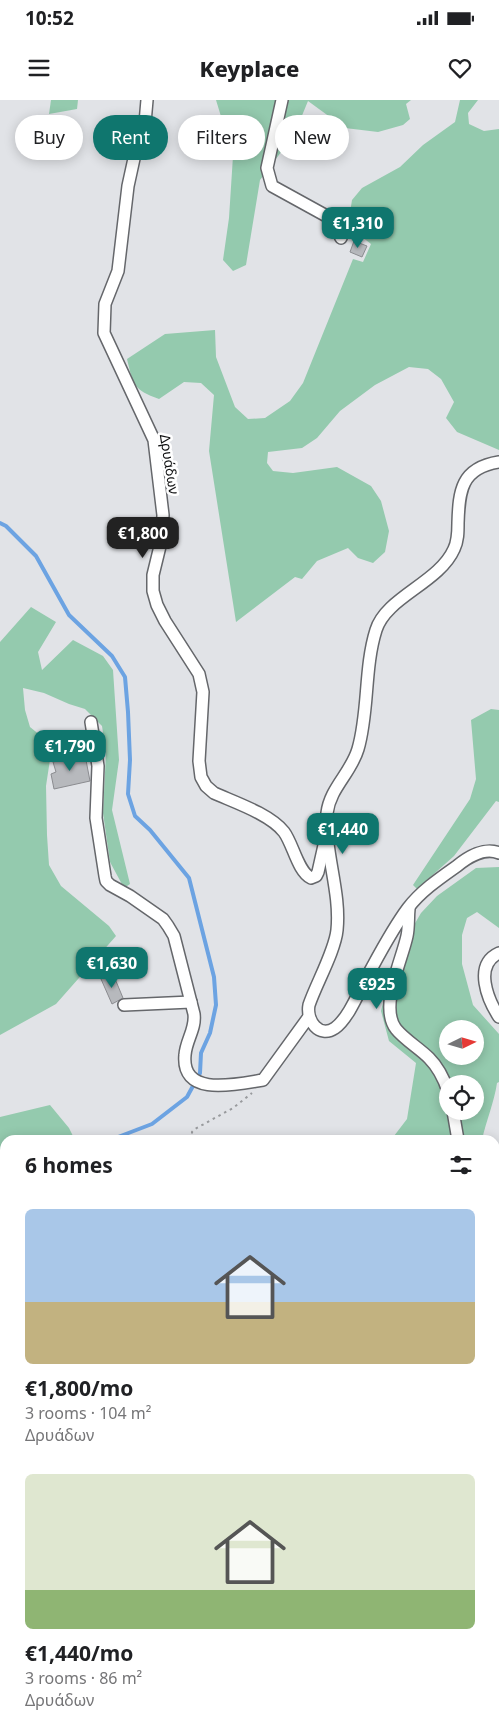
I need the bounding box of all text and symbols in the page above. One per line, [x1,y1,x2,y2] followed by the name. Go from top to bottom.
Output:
[25,5,74,31] text: 10:52
[200,53,299,83] text: Keyplace
[25,54,53,82] icon: menu
[446,54,474,82] icon: heart
[15,115,83,160] chip: Buy
[93,115,168,160] chip: Rent
[178,115,265,160] chip: Filters
[275,115,349,160] chip: New
[317,206,399,249] pin: €1,310
[333,212,383,234] text: €1,310
[156,433,184,495] street label: Δρυάδων
[102,516,184,559] pin: €1,800
[118,522,168,544] text: €1,800
[29,730,111,772] pin: €1,790
[45,735,95,757] text: €1,790
[302,812,384,855] pin: €1,440
[318,818,368,840] text: €1,440
[71,946,153,989] pin: €1,630
[87,952,137,974] text: €1,630
[347,968,407,1010] pin: €925
[359,973,395,995] text: €925
[439,1020,484,1065] north arrow
[439,1020,484,1120] map controls
[439,1075,484,1120] button: locate
[25,1151,113,1179] text: 6 homes
[447,1151,475,1179] icon: filters
[205,1242,295,1332] icon: home
[25,1374,133,1402] text: €1,800/mo
[25,1402,151,1424] text: 3 rooms · 104 m²
[25,1424,94,1446] text: Δρυάδων
[205,1507,295,1597] icon: home
[25,1639,133,1667] text: €1,440/mo
[25,1667,142,1689] text: 3 rooms · 86 m²
[25,1689,94,1711] text: Δρυάδων

